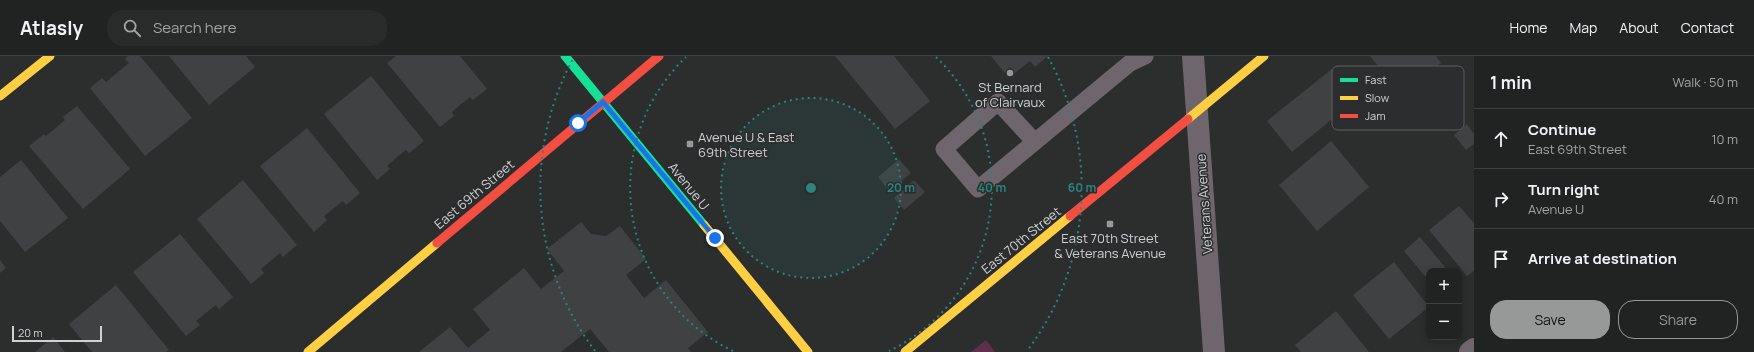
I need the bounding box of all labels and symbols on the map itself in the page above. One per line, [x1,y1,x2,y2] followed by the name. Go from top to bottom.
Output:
[1332,66,1464,130] legend
[1005,68,1015,78] marker: St Bernard of Clairvaux
[1365,72,1387,87] text: Fast
[975,78,1045,111] place label: St Bernard of Clairvaux
[1365,90,1390,105] text: Slow
[1365,108,1386,123] text: Jam
[569,114,587,132] route start
[698,128,795,161] place label: Avenue U & East 69th Street
[685,139,695,149] marker: Avenue U & East 69th Street
[1191,153,1216,255] street label: Veterans Avenue
[430,155,518,233] street label: East 69th Street
[664,158,714,214] street label: Avenue U
[887,179,915,196] text: 20 m
[978,179,1006,196] text: 40 m
[1068,179,1096,196] text: 60 m
[804,181,818,195] centre of rings
[977,202,1065,278] street label: East 70th Street
[1105,219,1115,229] marker: East 70th Street & Veterans Avenue
[706,229,724,247] route end
[1054,229,1166,262] place label: East 70th Street & Veterans Avenue
[12,324,102,343] scale bar

